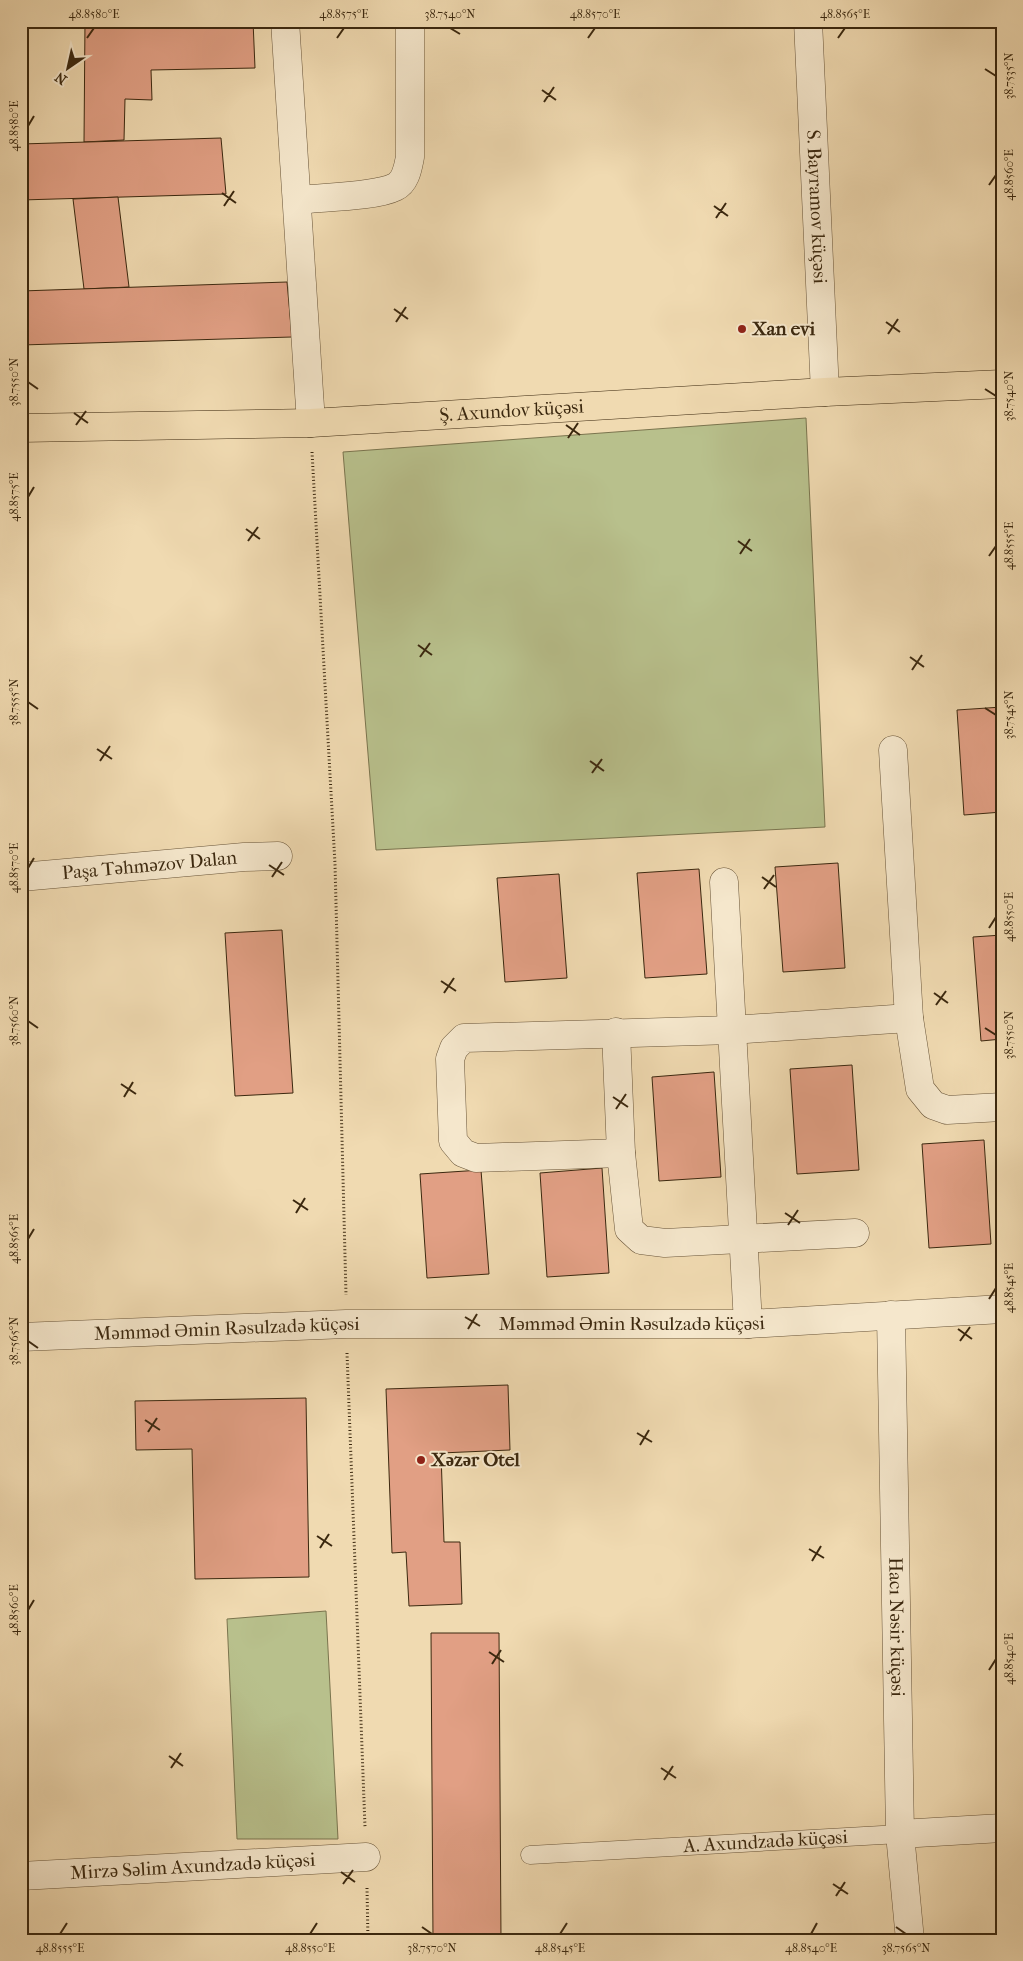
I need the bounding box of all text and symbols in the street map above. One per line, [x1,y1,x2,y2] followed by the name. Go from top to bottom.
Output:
[69,7,120,21] text: 48.8580°E
[319,7,369,21] text: 48.8575°E
[425,7,475,21] text: 38.7540°N
[570,7,620,21] text: 48.8570°E
[820,7,870,21] text: 48.8565°E
[42,42,92,92] north arrow
[1002,52,1016,100] text: 38.7535°N
[52,68,70,88] text: N
[7,101,21,152] text: 48.8580°E
[802,129,831,285] street label: S. Bayramov küçəsi
[1002,149,1016,201] text: 48.8560°E
[751,318,815,340] place label: Xan evi
[736,323,748,335] marker: Xan evi
[7,358,21,406] text: 38.7550°N
[1002,371,1016,421] text: 38.7540°N
[439,396,585,426] street label: Ş. Axundov küçəsi
[7,472,21,522] text: 48.8575°E
[1002,522,1016,570] text: 48.8555°E
[7,678,21,726] text: 38.7555°N
[1002,690,1016,740] text: 38.7545°N
[7,843,21,893] text: 48.8570°E
[61,847,238,884] street label: Paşa Təhməzov Dalan
[1002,892,1016,942] text: 48.8550°E
[7,996,21,1046] text: 38.7560°N
[1002,1011,1016,1059] text: 38.7550°N
[7,1214,21,1264] text: 48.8565°E
[1002,1263,1016,1313] text: 48.8545°E
[499,1312,766,1335] street label: Məmməd Əmin Rəsulzadə küçəsi
[94,1313,360,1345] street label: Məmməd Əmin Rəsulzadə küçəsi
[7,1317,21,1365] text: 38.7565°N
[430,1449,520,1471] place label: Xəzər Otel
[415,1454,427,1466] marker: Xəzər Otel
[884,1557,909,1697] street label: Hacı Nəsir küçəsi
[7,1584,21,1636] text: 48.8560°E
[1002,1633,1016,1685] text: 48.8540°E
[682,1826,849,1857] street label: A. Axundzadə küçəsi
[70,1849,316,1884] street label: Mirzə Səlim Axundzadə küçəsi
[36,1941,84,1955] text: 48.8555°E
[285,1941,335,1955] text: 48.8550°E
[407,1941,457,1955] text: 38.7570°N
[535,1941,585,1955] text: 48.8545°E
[785,1941,837,1955] text: 48.8540°E
[882,1941,930,1955] text: 38.7565°N

